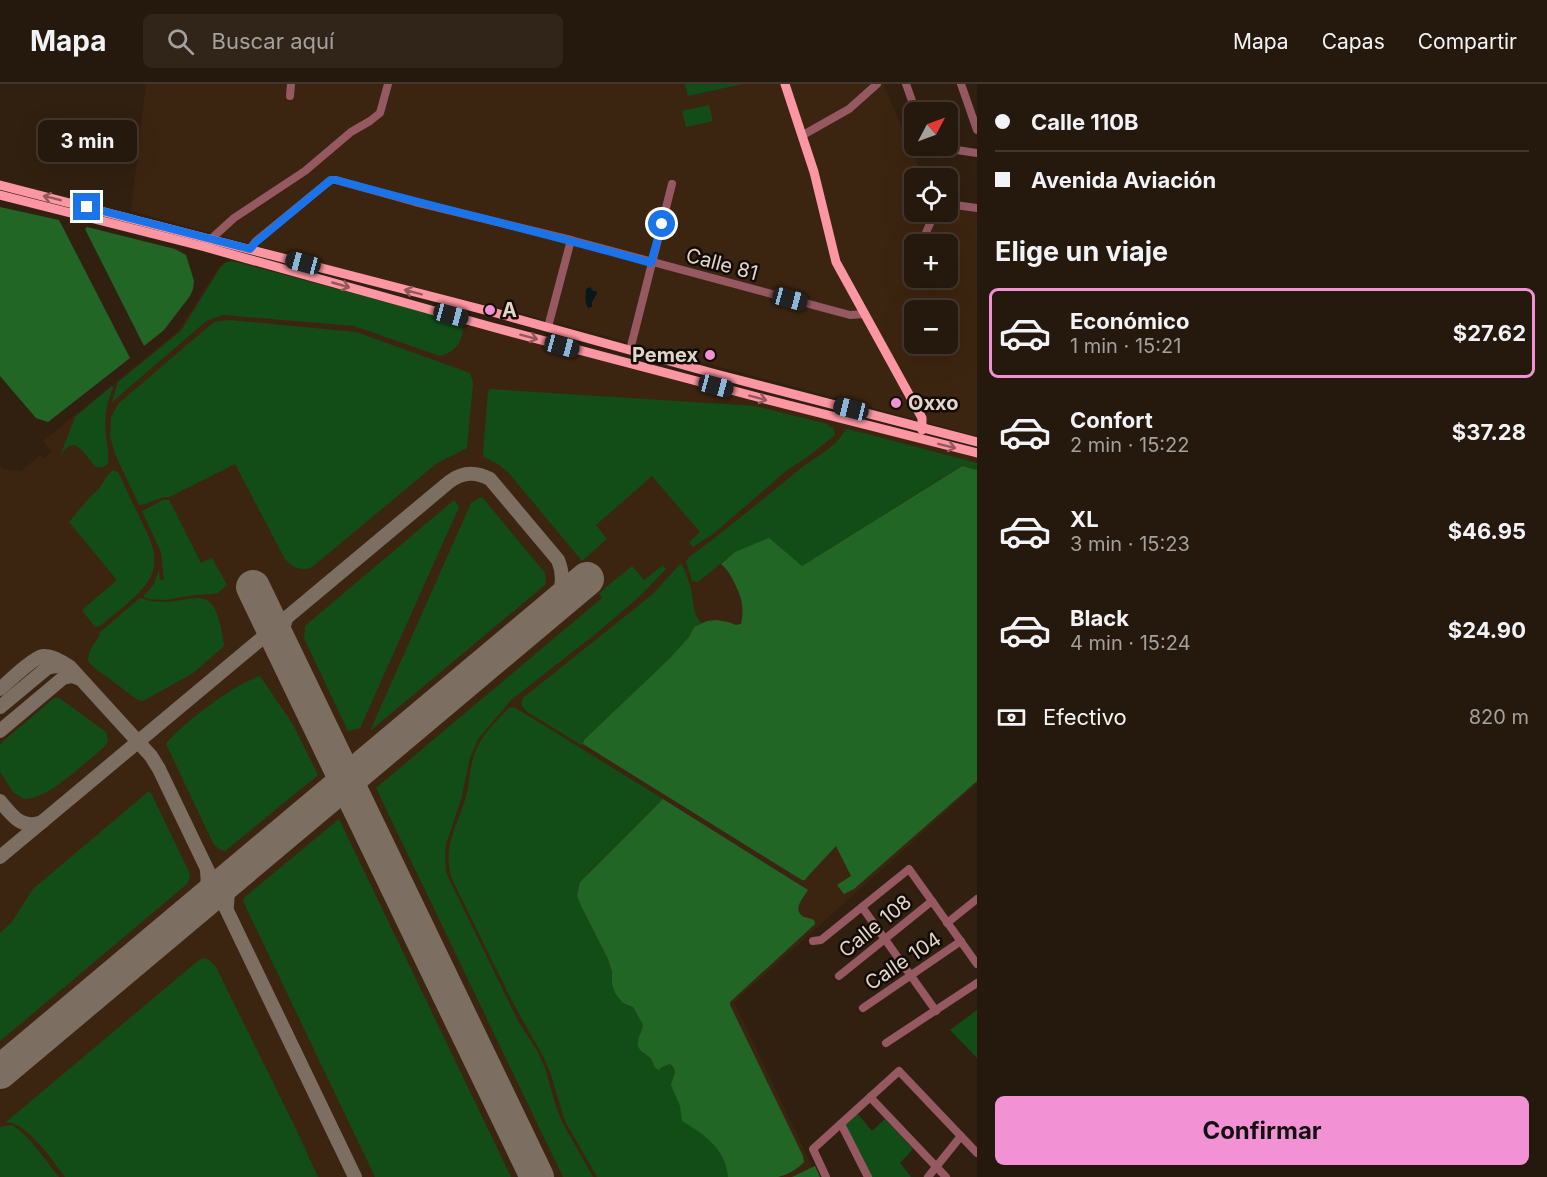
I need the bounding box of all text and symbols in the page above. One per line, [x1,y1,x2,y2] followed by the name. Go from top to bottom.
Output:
[143,14,563,68] search box
[30,24,107,58] text: Mapa
[164,25,197,58] icon: search
[212,28,334,54] text: Buscar aquí
[1233,29,1289,54] text: Mapa
[1322,29,1385,54] text: Capas
[1418,29,1517,54] text: Compartir
[904,102,958,156] north arrow
[904,102,958,354] map controls
[1031,109,1139,135] text: Calle 110B
[38,120,136,162] callout: 3 min
[61,129,114,153] text: 3 min
[1031,167,1216,193] text: Avenida Aviación
[904,168,958,222] button: locate
[43,192,62,204] one-way arrow
[73,193,100,220] route end
[648,210,675,237] route start
[904,234,958,288] button: +
[995,235,1168,268] text: Elige un viaje
[683,243,761,285] street label: Calle 81
[283,250,323,276] car
[331,280,350,291] one-way arrow
[404,285,423,297] one-way arrow
[770,286,810,312] car
[502,298,517,322] place label: A
[904,300,958,354] button: −
[431,302,471,328] car
[483,303,497,317] marker: A
[998,306,1052,360] icon: car
[1070,308,1189,334] text: Económico
[1453,320,1526,346] text: $27.62
[519,331,538,343] one-way arrow
[542,333,582,359] car
[1070,334,1181,358] text: 1 min · 15:21
[632,343,698,367] place label: Pemex
[703,348,717,362] marker: Pemex
[696,373,736,399] car
[908,391,958,415] place label: Oxxo
[748,392,767,404] one-way arrow
[831,396,871,422] car
[889,396,903,410] marker: Oxxo
[998,405,1052,459] icon: car
[1070,407,1153,433] text: Confort
[1452,419,1526,445] text: $37.28
[1070,433,1189,457] text: 2 min · 15:22
[937,441,956,452] one-way arrow
[998,504,1052,558] icon: car
[1070,506,1099,532] text: XL
[1448,518,1526,544] text: $46.95
[1070,532,1190,556] text: 3 min · 15:23
[998,603,1052,657] icon: car
[1070,605,1129,631] text: Black
[1448,617,1526,643] text: $24.90
[1070,631,1191,655] text: 4 min · 15:24
[995,701,1028,734] icon: cash
[1043,704,1127,730] text: Efectivo
[1469,705,1529,729] text: 820 m
[834,890,916,962] street label: Calle 108
[860,927,946,995] street label: Calle 104
[995,1096,1529,1165] button: Confirmar

